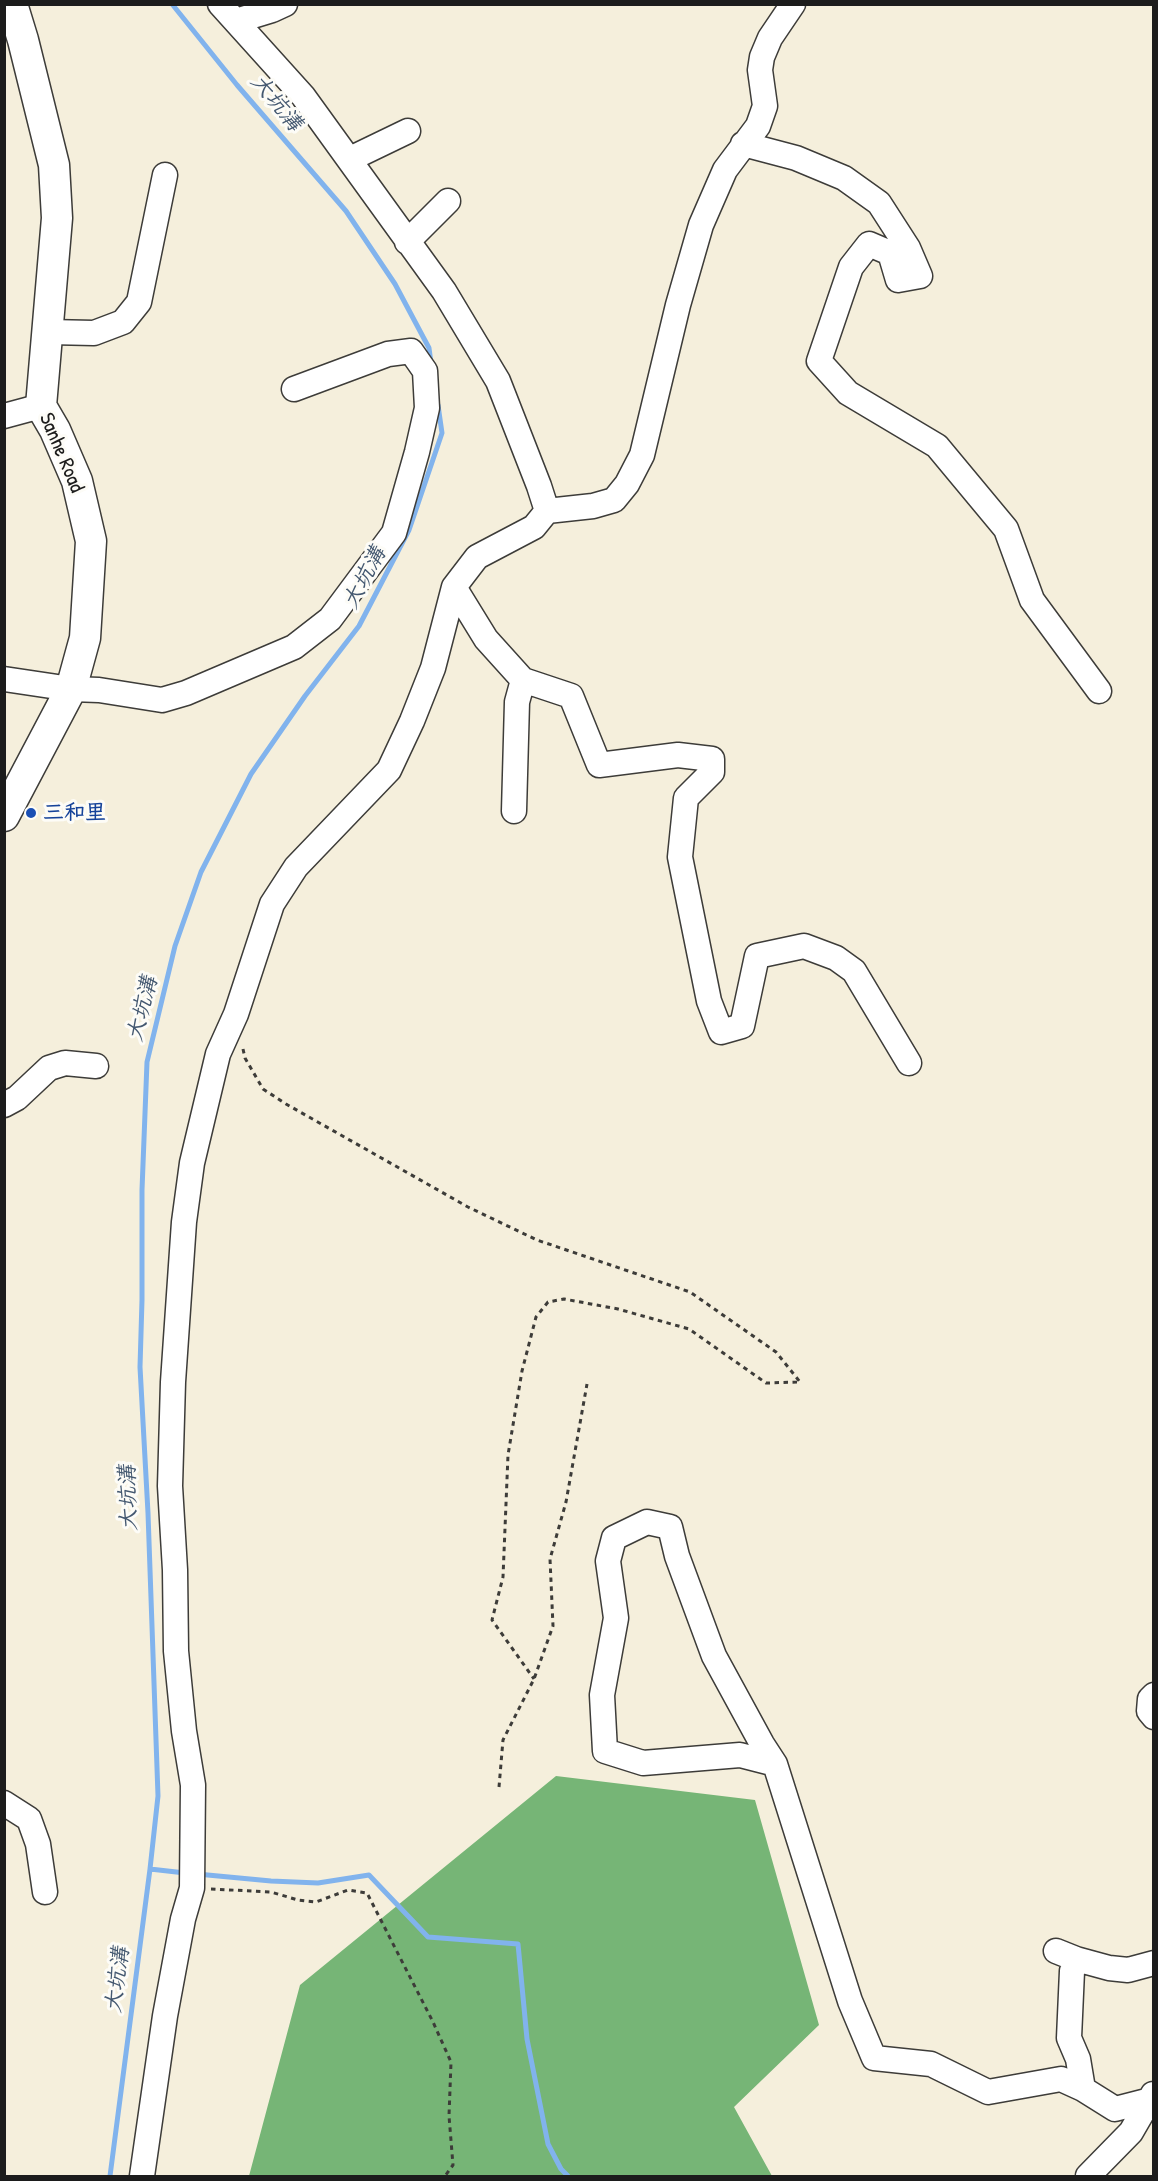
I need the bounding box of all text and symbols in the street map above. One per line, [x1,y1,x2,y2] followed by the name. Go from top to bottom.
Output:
[245,69,307,137] water label: 大坑溝
[33,410,89,496] street label: Sanhe Road
[338,543,392,613] water label: 大坑溝
[43,800,106,826] place label: 三和里
[24,806,38,820] marker: 三和里
[122,974,164,1044] water label: 大坑溝
[115,1465,143,1531] water label: 大坑溝
[101,1946,135,2014] water label: 大坑溝

